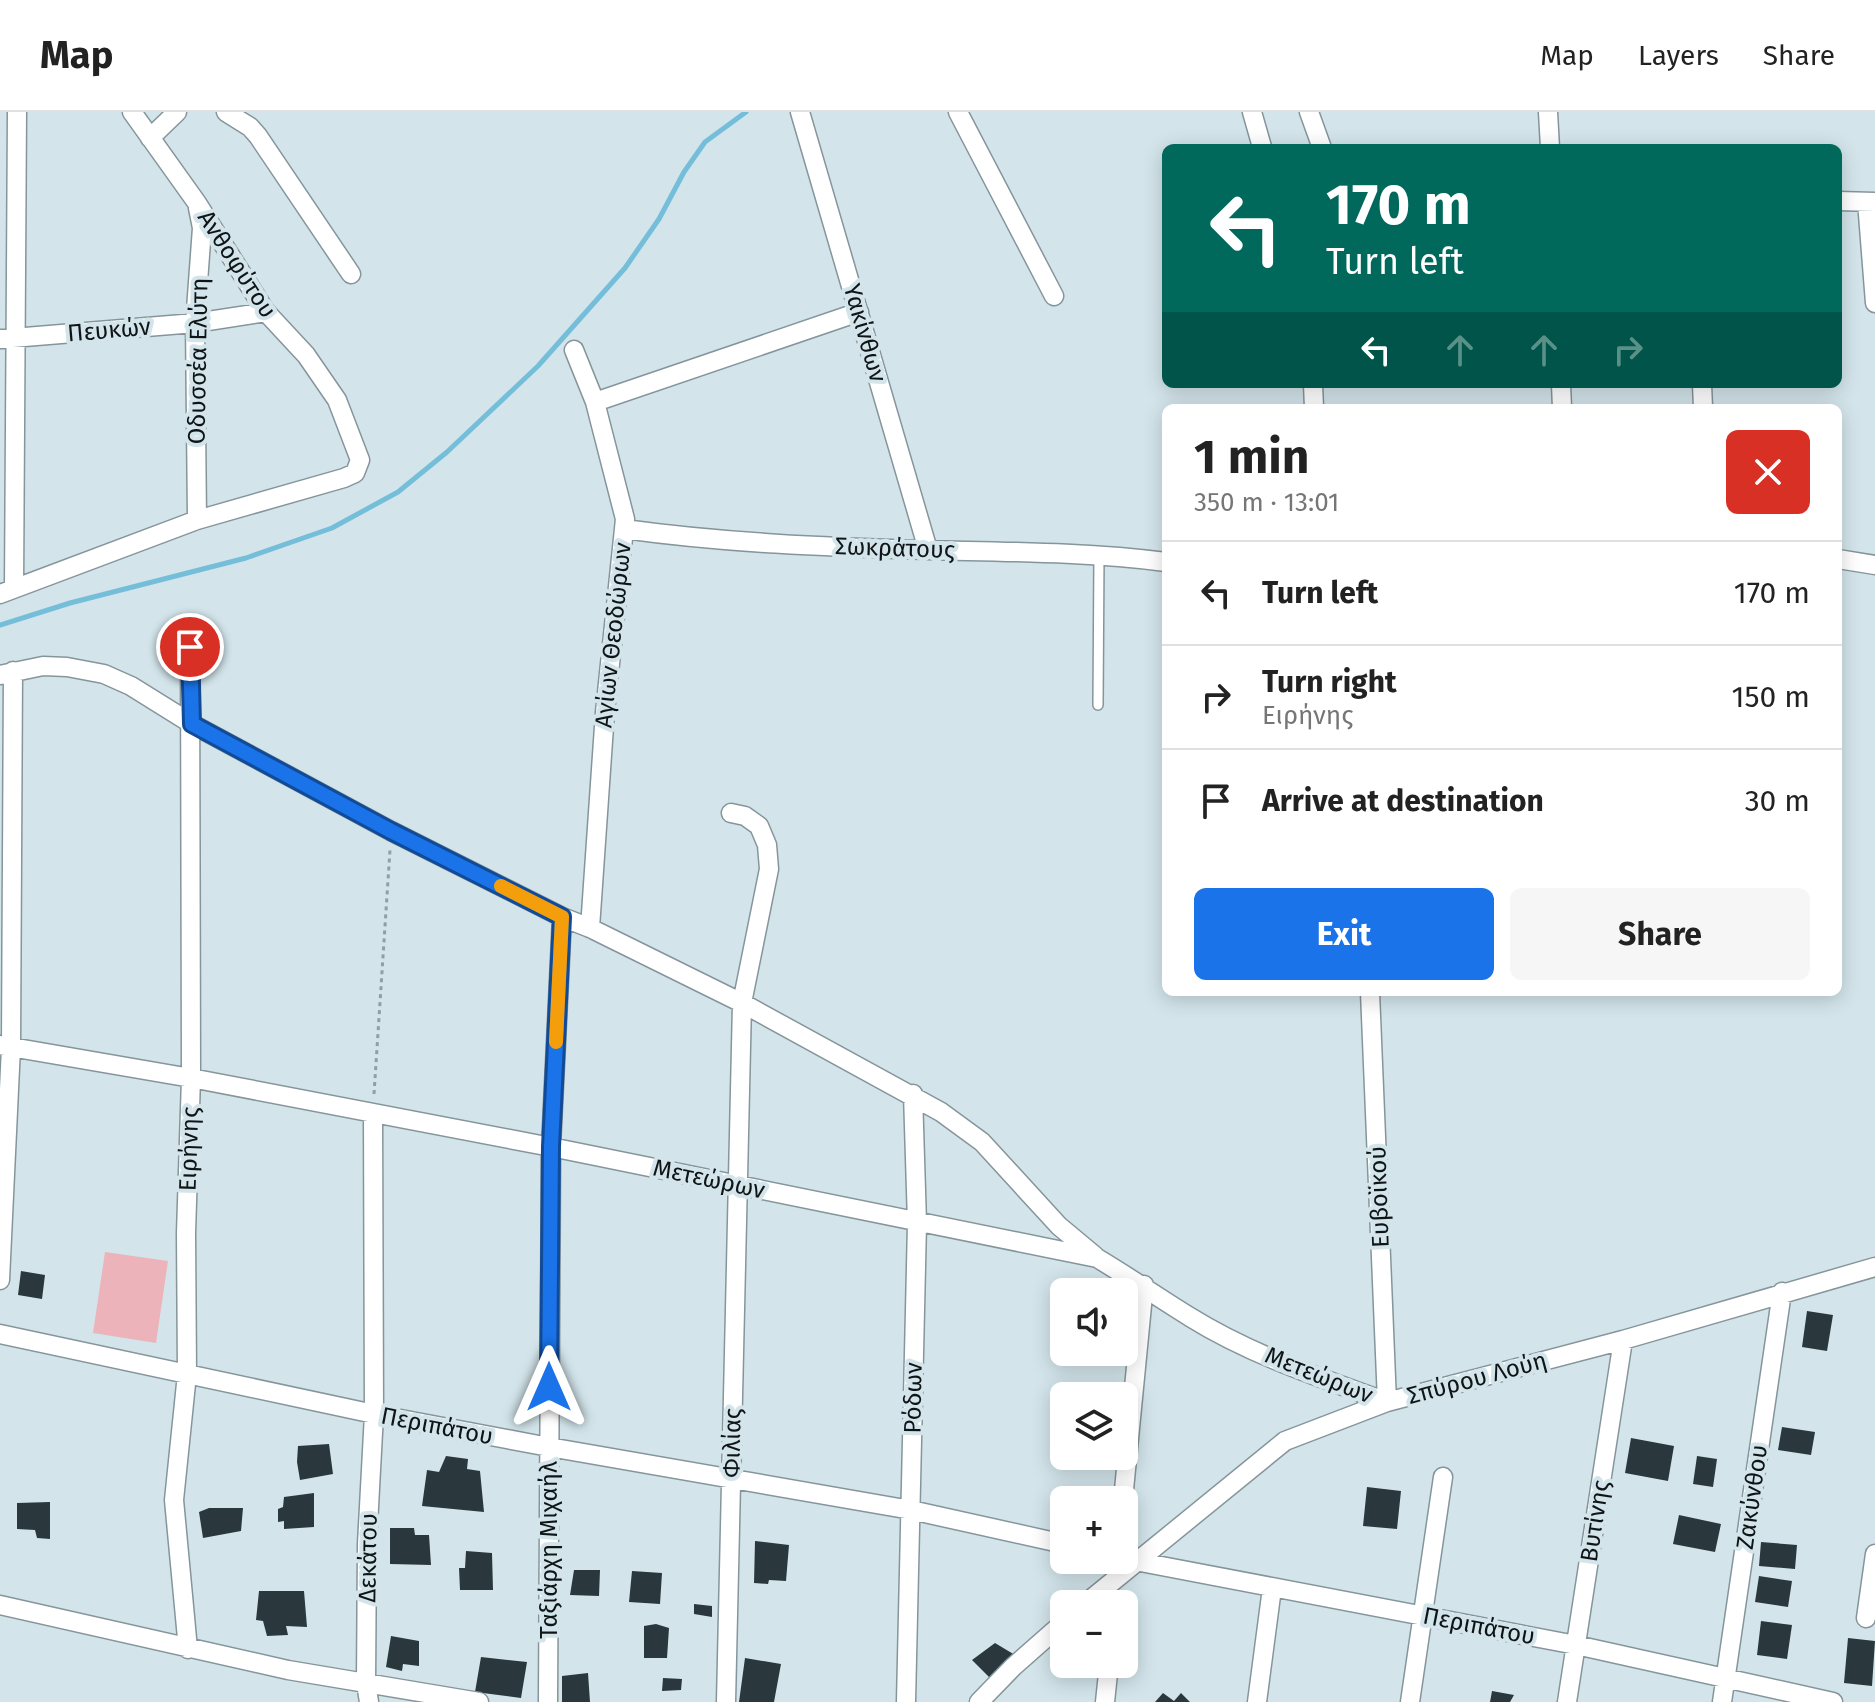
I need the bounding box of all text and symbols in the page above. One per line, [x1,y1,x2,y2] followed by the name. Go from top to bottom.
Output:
[40,32,113,78] text: Map
[1540,39,1594,72] text: Map
[1638,39,1719,72] text: Layers
[1763,39,1835,72] text: Share
[1326,172,1471,239] text: 170 m
[1194,176,1298,280] icon: left
[192,205,282,323] street label: Ανθοφύτου
[1326,240,1464,284] text: Turn left
[183,278,213,444] street label: Οδυσσέα Ελύτη
[838,281,892,386] street label: Υακίνθων
[66,312,152,348] street label: Πευκών
[1354,328,1398,372] icon: left
[1438,328,1482,372] icon: ahead
[1522,328,1566,372] icon: ahead
[1606,328,1650,372] icon: right
[1194,428,1309,486] text: 1 min
[1726,430,1810,514] button: close
[1194,487,1339,518] text: 350 m · 13:01
[835,532,955,564] street label: Σωκράτους
[589,540,637,729] street label: Αγίων Θεοδώρων
[1194,571,1238,615] icon: left
[1262,575,1378,611] text: Turn left
[1734,575,1810,611] text: 170 m
[156,613,224,681] pin
[168,625,212,669] icon: arrive
[1262,664,1397,700] text: Turn right
[1194,675,1238,719] icon: right
[1732,679,1810,715] text: 150 m
[1262,700,1353,731] text: Ειρήνης
[1194,779,1238,823] icon: arrive
[1262,783,1544,819] text: Arrive at destination
[1745,783,1810,819] text: 30 m
[1194,888,1494,980] button: Exit
[1510,888,1810,980] button: Share
[174,1106,204,1192] street label: Ειρήνης
[1363,1146,1395,1248] street label: Ευβοϊκού
[651,1154,768,1205] street label: Μετεώρων
[1050,1278,1138,1678] map controls
[1050,1278,1138,1366] button: sound
[1261,1341,1377,1409] street label: Μετεώρων
[507,1345,591,1429] position arrow
[1404,1346,1550,1410] street label: Σπύρου Λούη
[898,1362,928,1434] street label: Ρόδων
[1050,1382,1138,1470] button: layers
[378,1401,496,1451] street label: Περιπάτου
[717,1408,747,1478] street label: Φιλίας
[1731,1443,1773,1551] street label: Ζακύνθου
[535,1460,563,1639] street label: Ταξιάρχη Μιχαήλ
[1575,1478,1615,1564] street label: Βυτίνης
[1050,1486,1138,1574] button: +
[353,1513,383,1603] street label: Δεκάτου
[1050,1590,1138,1678] button: −
[1420,1601,1538,1651] street label: Περιπάτου

